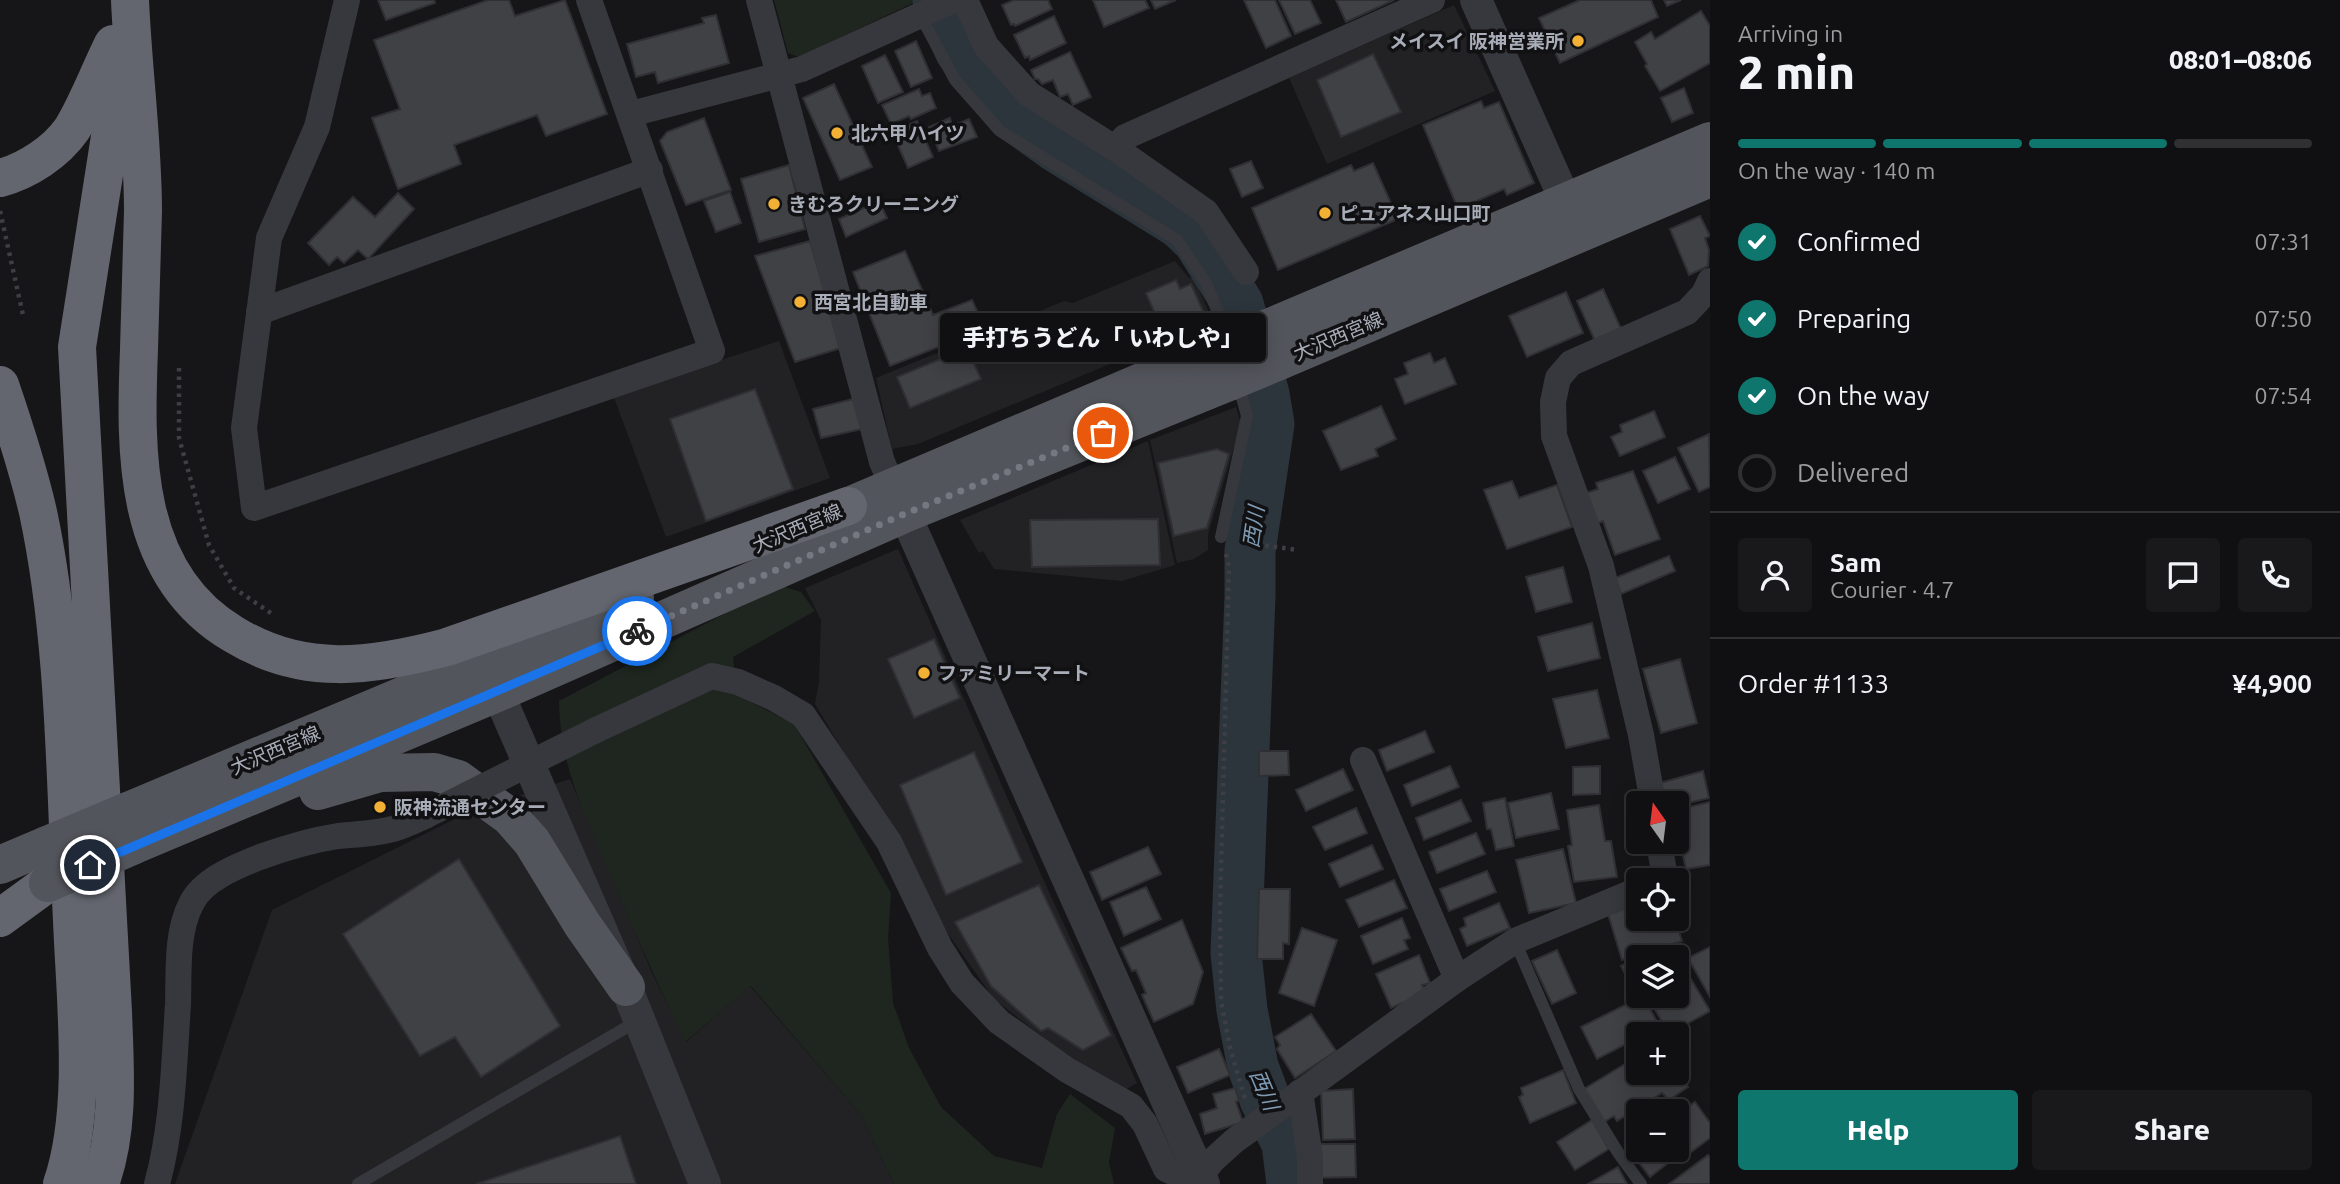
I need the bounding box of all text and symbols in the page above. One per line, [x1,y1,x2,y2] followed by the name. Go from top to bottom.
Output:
[1738,21,1843,46] text: Arriving in
[1389,30,1564,52] place label: メイスイ 阪神営業所
[1570,33,1586,49] marker: メイスイ 阪神営業所
[2169,45,2312,74] text: 08:01–08:06
[1738,46,1855,98] text: 2 min
[851,122,965,144] place label: 北六甲ハイツ
[829,125,845,141] marker: 北六甲ハイツ
[1738,158,1935,183] text: On the way · 140 m
[788,193,959,215] place label: きむろクリーニング
[766,196,782,212] marker: きむろクリーニング
[1339,202,1491,224] place label: ピュアネス山口町
[1317,205,1333,221] marker: ピュアネス山口町
[1738,223,1776,261] icon: check
[1797,227,1921,256] text: Confirmed
[2254,229,2312,254] text: 07:31
[814,291,928,313] place label: 西宮北自動車
[792,294,808,310] marker: 西宮北自動車
[1738,300,1776,338] icon: check
[1797,304,1911,333] text: Preparing
[2254,306,2312,331] text: 07:50
[1290,307,1386,365] street label: 大沢西宮線
[940,314,1266,363] callout: 手打ちうどん「 いわしや」
[962,325,1244,350] text: 手打ちうどん「 いわしや」
[1738,377,1776,415] icon: check
[1797,381,1929,410] text: On the way
[2254,383,2312,408] text: 07:54
[1073,403,1133,463] pin
[1084,414,1122,452] icon: bag
[1797,458,1909,487] text: Delivered
[749,499,845,557] street label: 大沢西宮線
[1238,502,1268,549] water label: 西川
[1738,538,1812,612] button: person
[2146,538,2220,612] button: chat
[2238,538,2312,612] button: phone
[1830,548,1882,577] text: Sam
[1830,577,1954,602] text: Courier · 4.7
[602,596,672,666] courier
[618,612,656,650] icon: bike
[938,662,1090,684] place label: ファミリーマート
[916,665,932,681] marker: ファミリーマート
[1738,669,1889,698] text: Order #1133
[2232,669,2312,698] text: ¥4,900
[227,721,323,779] street label: 大沢西宮線
[1626,791,1689,854] north arrow
[1626,791,1689,1162] map controls
[394,796,546,818] place label: 阪神流通センター
[372,799,388,815] marker: 阪神流通センター
[60,835,120,895] pin
[71,846,109,884] icon: home
[1626,868,1689,931] button: locate
[1626,945,1689,1008] button: layers
[1626,1022,1689,1085] button: +
[1246,1066,1285,1115] water label: 西川
[1738,1090,2018,1170] button: Help
[2032,1090,2312,1170] button: Share
[1626,1099,1689,1162] button: −

